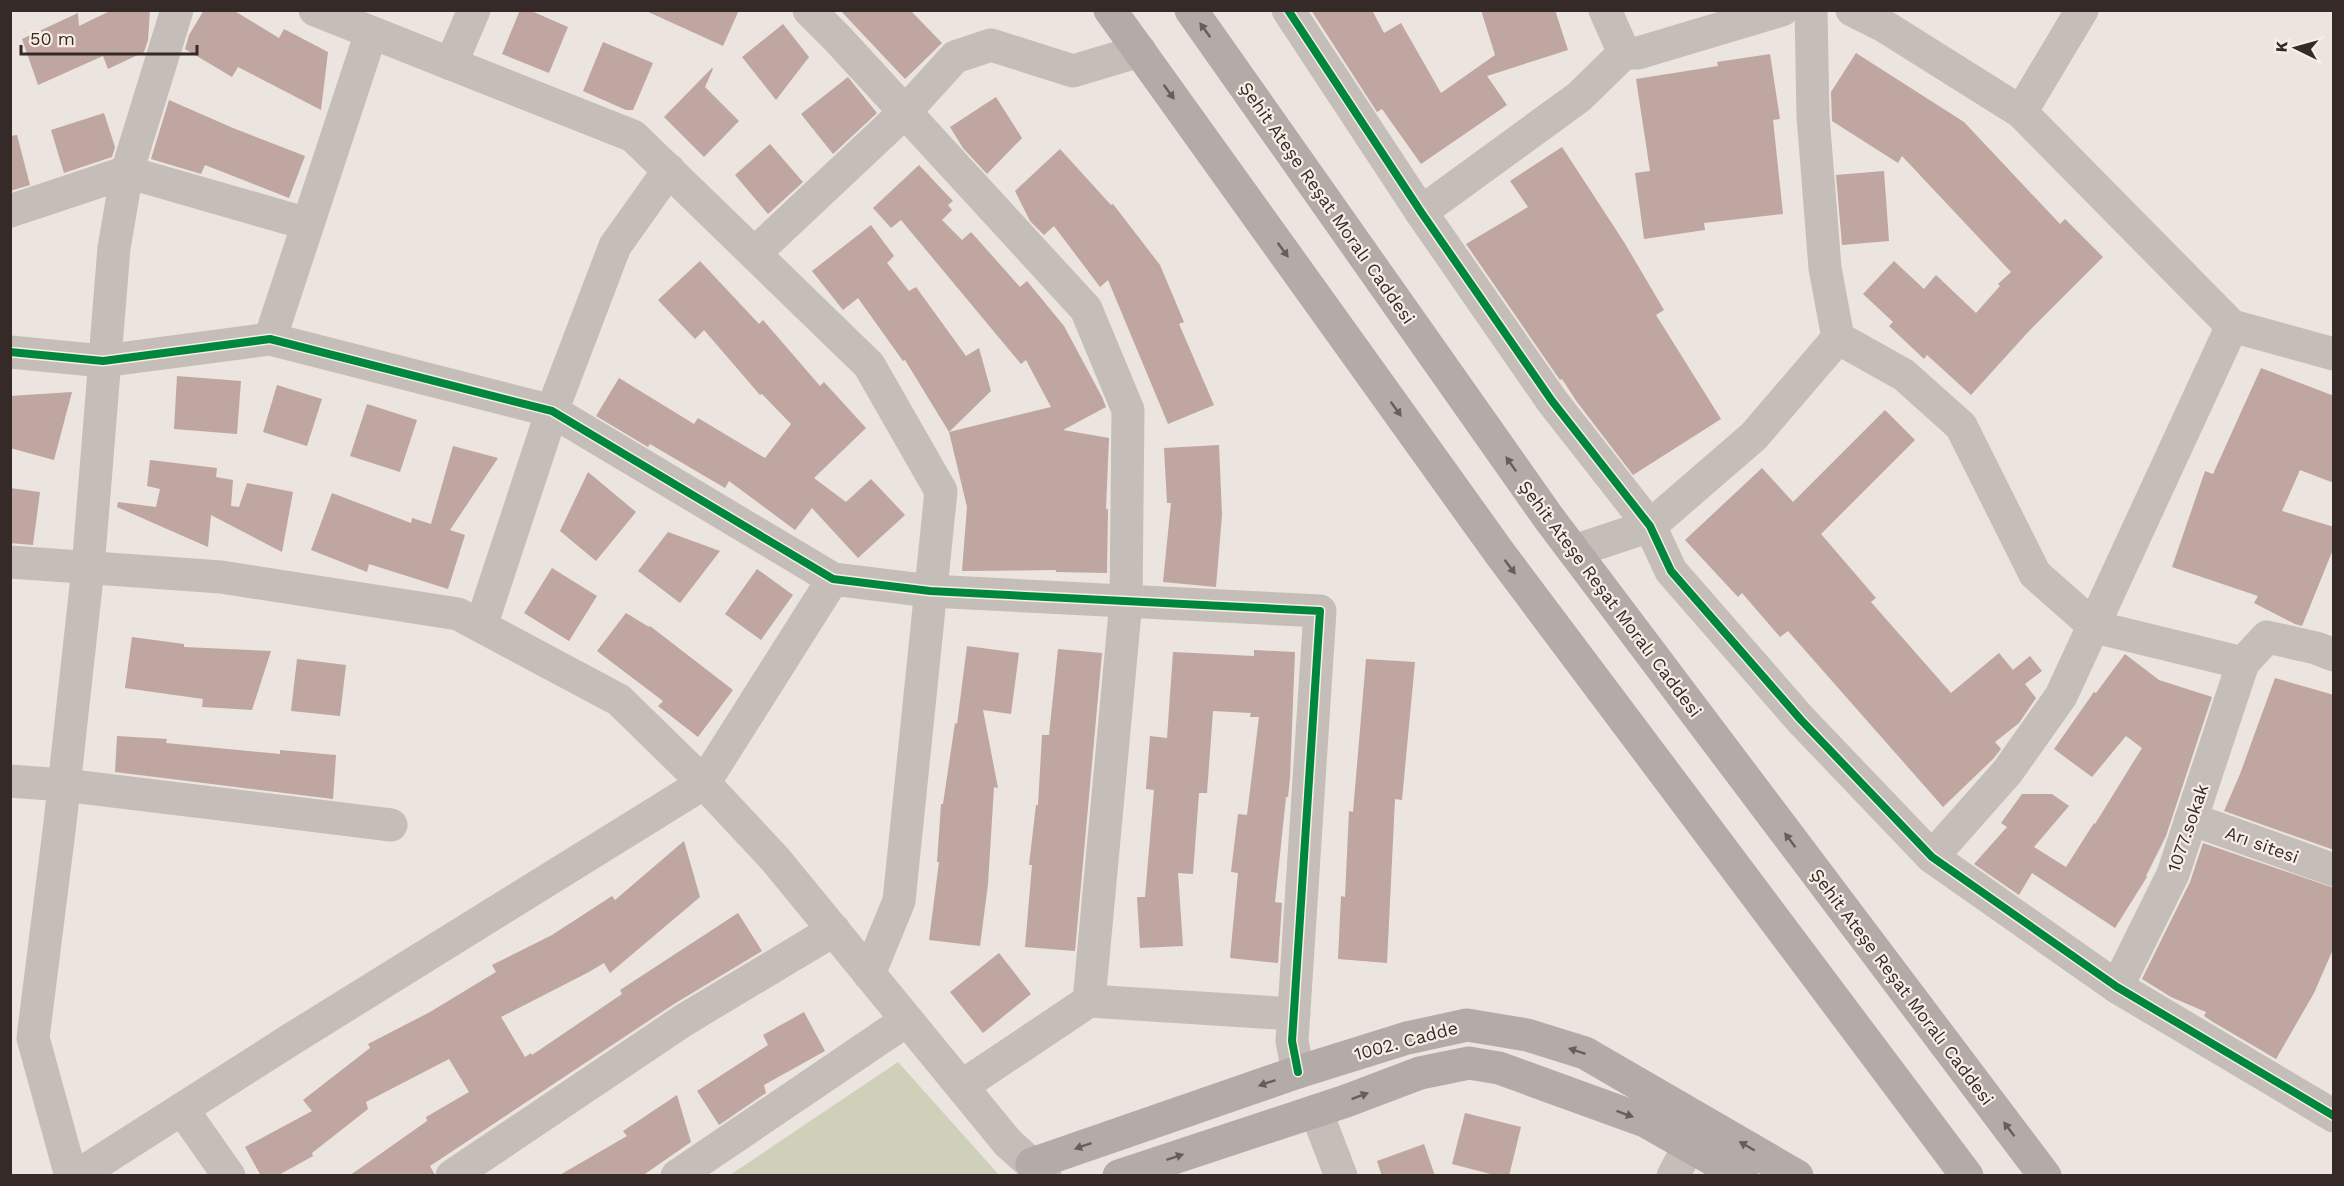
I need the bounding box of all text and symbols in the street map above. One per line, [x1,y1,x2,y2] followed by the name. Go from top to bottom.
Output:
[21,18,196,56] scale bar
[2266,18,2326,78] north arrow
[1200,22,1211,38] one-way arrow
[30,28,75,49] text: 50 m
[2272,40,2292,53] text: K
[1235,78,1419,328] street label: Şehit Ateşe Reşat Moralı Caddesi
[1163,83,1175,99] one-way arrow
[1276,243,1288,258] one-way arrow
[1390,400,1402,416] one-way arrow
[1505,457,1517,473] one-way arrow
[1515,476,1706,721] street label: Şehit Ateşe Reşat Moralı Caddesi
[1504,559,1516,575] one-way arrow
[2163,781,2212,875] street label: 1077.sokak
[2223,822,2302,868] street label: Arı sitesi
[1785,832,1797,847] one-way arrow
[1807,864,1998,1109] street label: Şehit Ateşe Reşat Moralı Caddesi
[1352,1017,1460,1064] street label: 1002. Cadde
[1568,1046,1586,1055] one-way arrow
[1258,1078,1276,1088] one-way arrow
[1351,1091,1369,1101] one-way arrow
[1616,1109,1634,1119] one-way arrow
[2003,1121,2016,1137] one-way arrow
[1738,1141,1755,1151] one-way arrow
[1074,1142,1092,1152] one-way arrow
[1166,1152,1184,1162] one-way arrow

